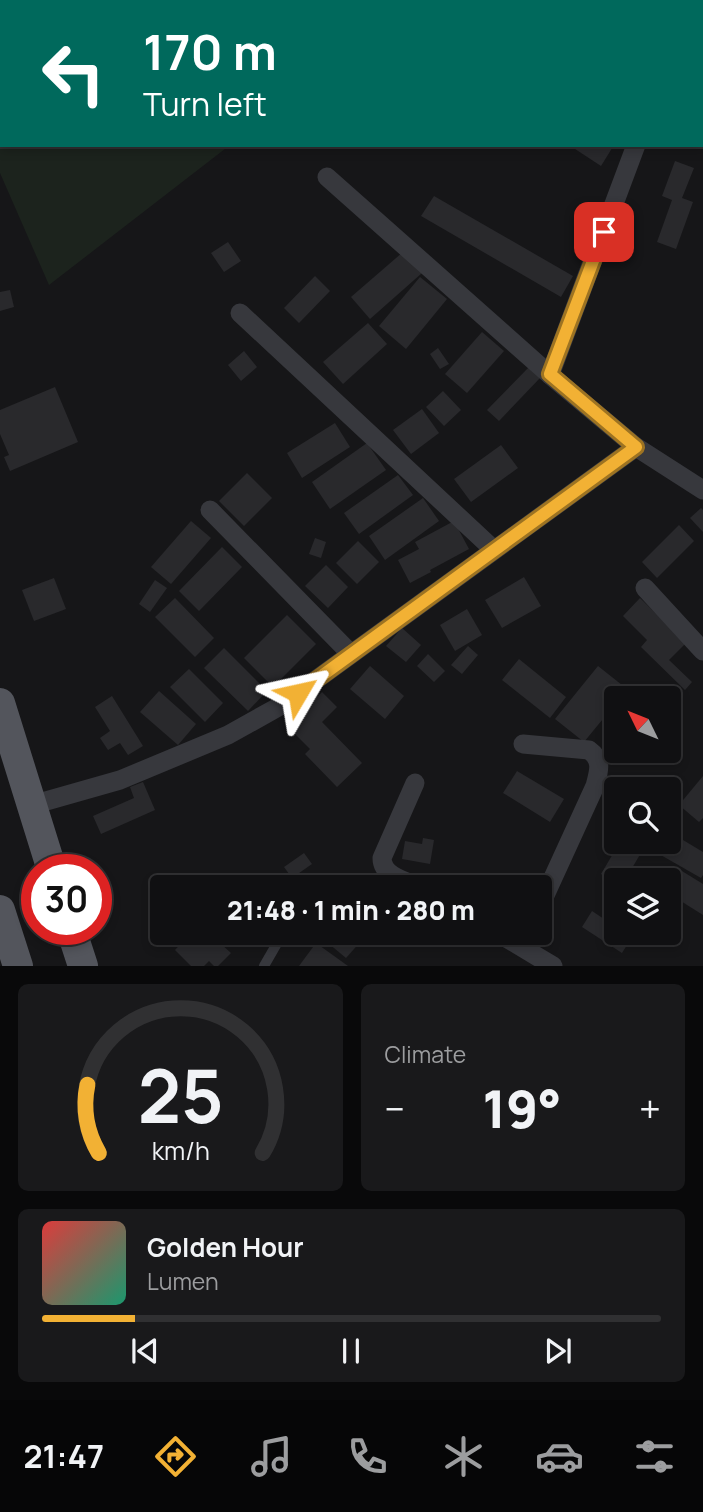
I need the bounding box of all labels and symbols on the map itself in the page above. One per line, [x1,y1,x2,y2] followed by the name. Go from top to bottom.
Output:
[574,202,634,262] pin
[261,656,335,730] position arrow
[604,686,681,763] north arrow
[21,854,112,945] speed limit sign: 30

